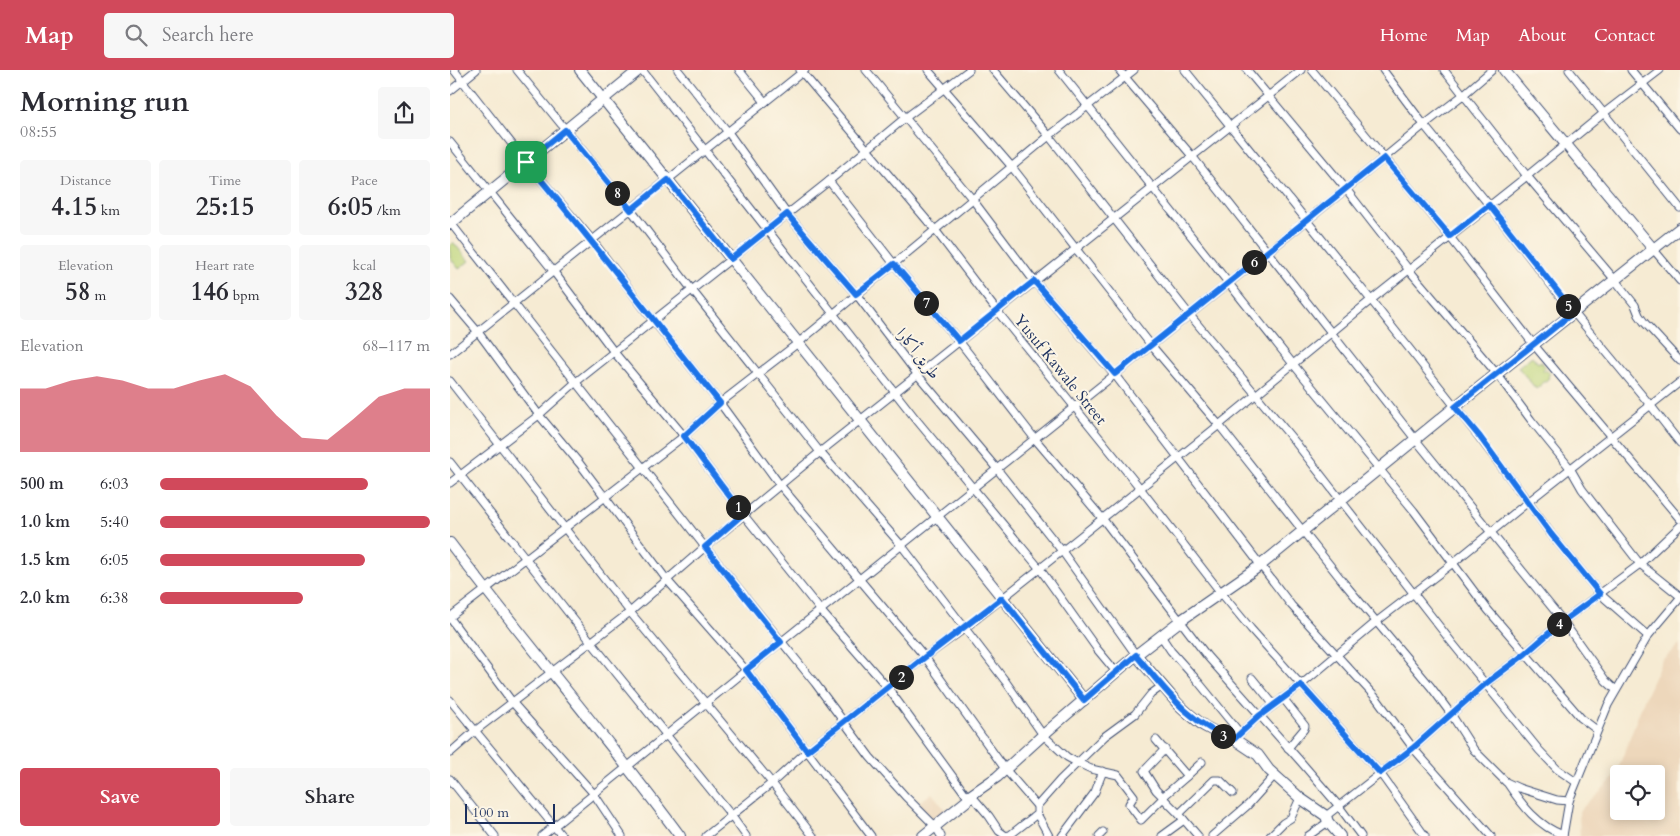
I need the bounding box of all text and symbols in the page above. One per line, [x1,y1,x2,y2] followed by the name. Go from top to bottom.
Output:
[104,13,454,58] search box
[25,19,74,52] text: Map
[122,21,150,49] icon: search
[162,22,254,48] text: Search here
[1380,23,1428,48] text: Home
[1456,23,1490,48] text: Map
[1518,23,1566,48] text: About
[1594,23,1655,48] text: Contact
[20,83,189,121] text: Morning run
[378,87,430,139] button: share
[20,121,57,143] text: 08:55
[505,141,547,183] pin
[512,148,540,176] icon: arrive
[60,171,111,190] text: Distance
[209,171,241,190] text: Time
[351,171,378,190] text: Pace
[604,180,630,206] pin: 8
[614,184,621,203] text: 8
[51,190,97,224] text: 4.15
[196,190,254,224] text: 25:15
[328,190,373,224] text: 6:05
[97,201,120,220] text: km
[373,201,401,220] text: /km
[1242,250,1266,274] pin: 6
[1251,253,1258,272] text: 6
[58,256,113,275] text: Elevation
[195,256,255,275] text: Heart rate
[353,256,376,275] text: kcal
[65,275,91,309] text: 58
[190,275,229,309] text: 146
[345,275,384,309] text: 328
[91,286,106,305] text: m
[229,286,259,305] text: bpm
[914,290,938,316] pin: 7
[923,294,930,313] text: 7
[1556,294,1580,318] pin: 5
[1565,297,1572,316] text: 5
[1009,310,1112,430] street label: Yusuf Kawale Street
[891,323,946,384] street label: طريق أكارا
[20,335,84,357] text: Elevation
[362,335,430,357] text: 68–117 m
[20,473,64,495] text: 500 m
[100,473,129,495] text: 6:03
[726,494,750,520] pin: 1
[735,498,742,517] text: 1
[20,511,70,533] text: 1.0 km
[100,511,129,533] text: 5:40
[20,549,70,571] text: 1.5 km
[100,549,129,571] text: 6:05
[20,587,70,609] text: 2.0 km
[100,587,129,609] text: 6:38
[1546,612,1572,636] pin: 4
[1556,615,1563,634] text: 4
[888,664,914,690] pin: 2
[898,668,905,687] text: 2
[1210,724,1236,748] pin: 3
[1220,727,1227,746] text: 3
[1610,765,1665,820] map controls
[1610,765,1665,820] button: locate
[20,768,220,826] button: Save
[230,768,430,826] button: Share
[465,801,555,824] scale bar
[472,803,509,822] text: 100 m

